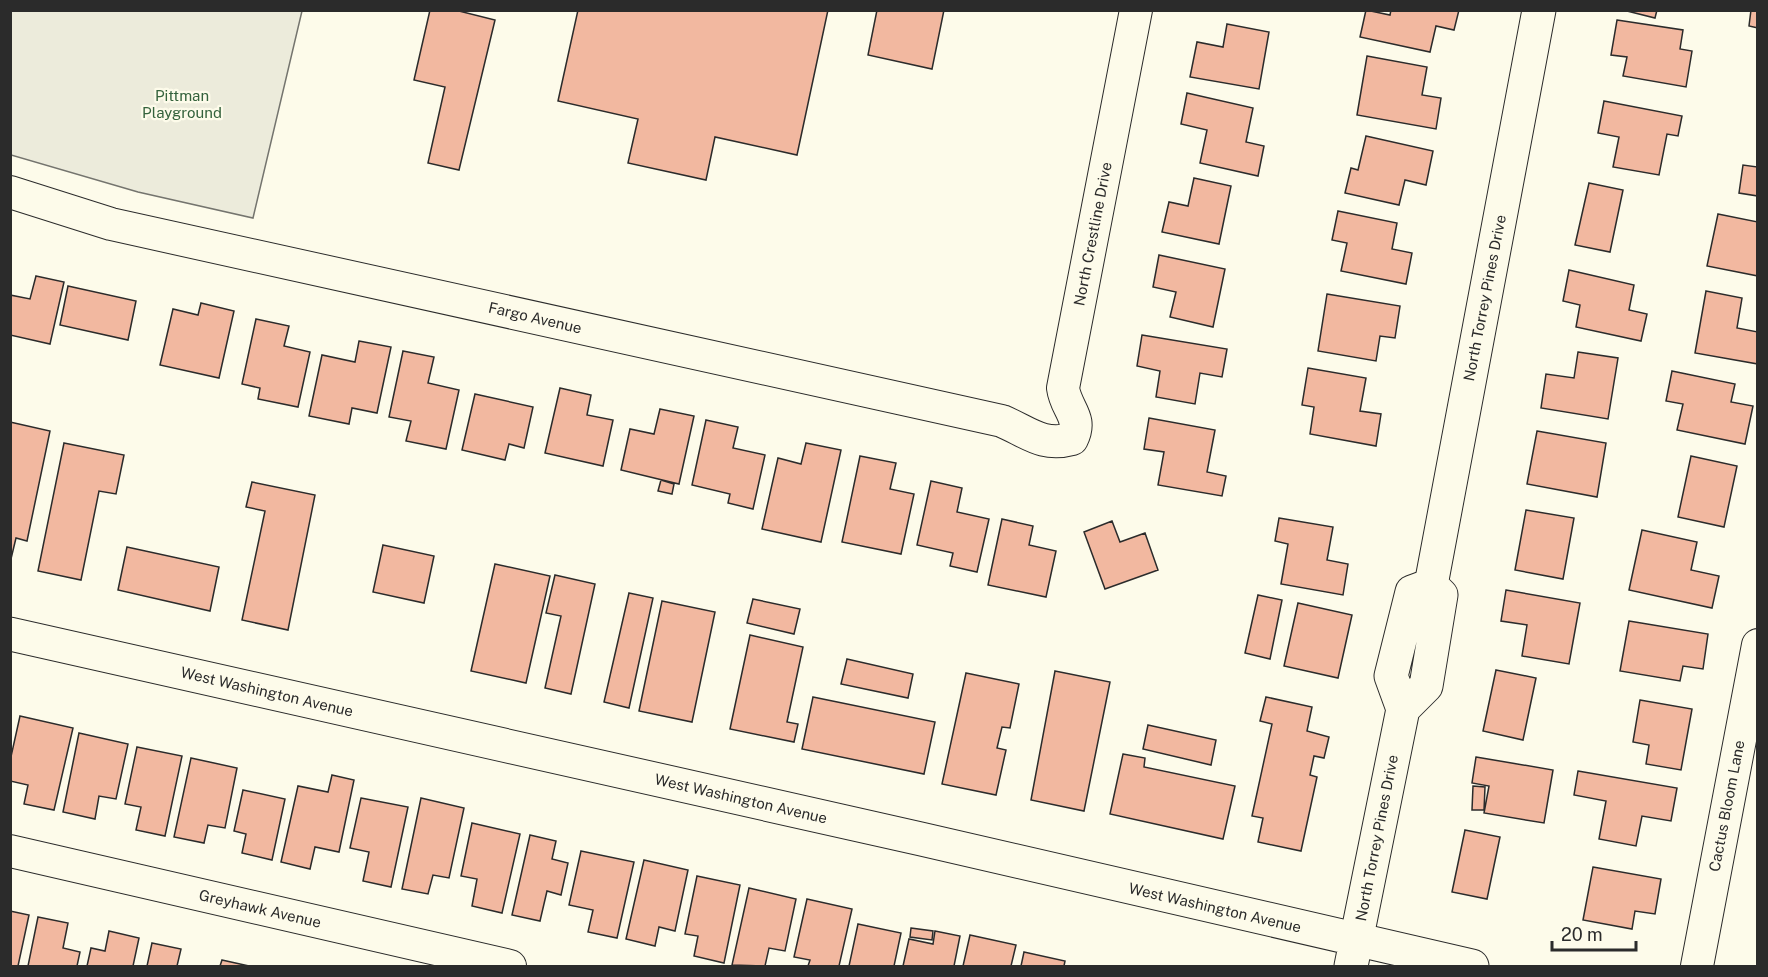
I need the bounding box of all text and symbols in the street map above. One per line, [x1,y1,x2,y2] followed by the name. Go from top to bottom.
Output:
[142,87,222,121] park label: Pittman Playground
[1070,161,1115,307] street label: North Crestline Drive
[1460,213,1509,382] street label: North Torrey Pines Drive
[487,299,583,337] street label: Fargo Avenue
[179,663,355,720] street label: West Washington Avenue
[1705,739,1748,873] street label: Cactus Bloom Lane
[1352,753,1401,922] street label: North Torrey Pines Drive
[653,770,829,827] street label: West Washington Avenue
[1127,879,1303,936] street label: West Washington Avenue
[197,886,323,931] street label: Greyhawk Avenue
[1552,914,1636,952] scale bar
[1561,924,1603,945] text: 20 m

